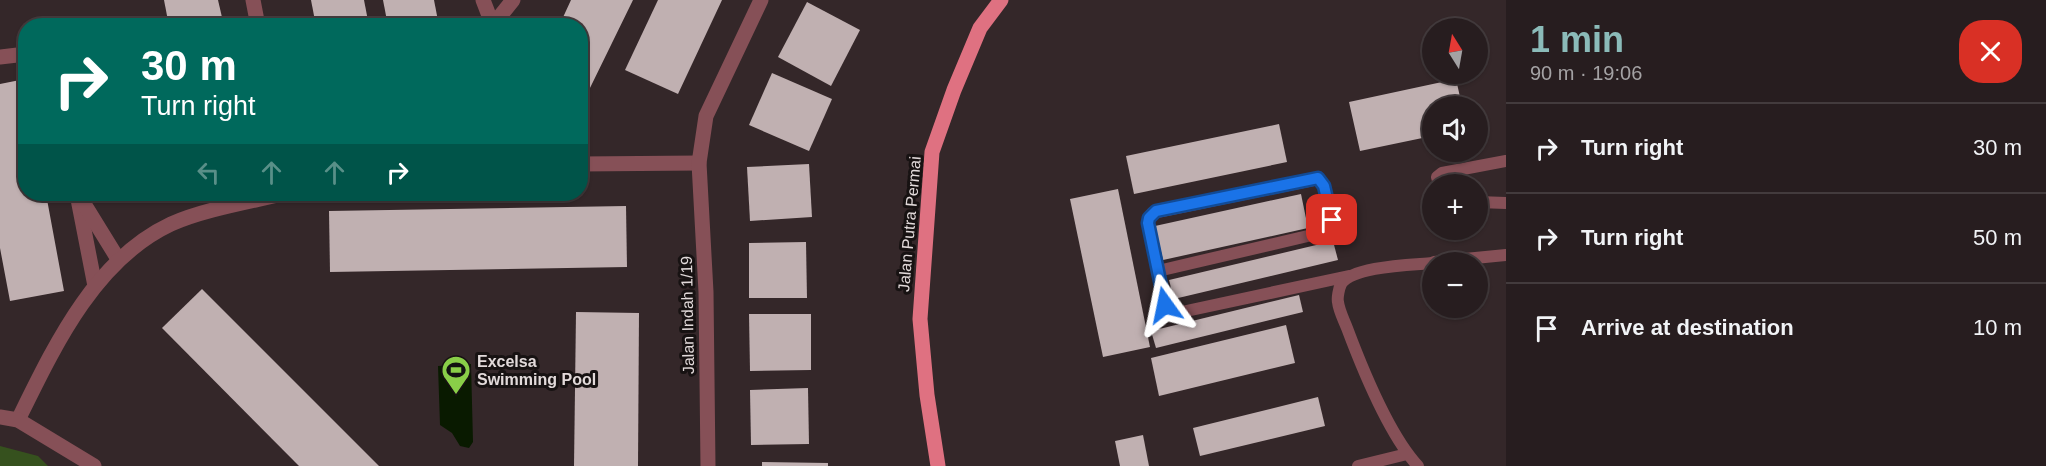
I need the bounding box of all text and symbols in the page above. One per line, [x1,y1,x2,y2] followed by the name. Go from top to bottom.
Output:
[1422,18,1488,84] north arrow
[1422,18,1488,318] map controls
[1530,19,1624,60] text: 1 min
[1959,20,2022,83] button: close
[42,42,120,120] icon: right
[141,42,237,89] text: 30 m
[1530,62,1642,84] text: 90 m · 19:06
[141,91,256,121] text: Turn right
[1422,96,1488,162] button: sound
[1530,132,1563,165] icon: right
[1581,135,1683,160] text: Turn right
[1973,135,2022,160] text: 30 m
[192,156,225,189] icon: left
[255,156,288,189] icon: ahead
[318,156,351,189] icon: ahead
[381,156,414,189] icon: right
[895,156,924,293] street label: Jalan Putra Permai
[1422,174,1488,240] button: +
[1306,194,1357,245] pin
[1315,203,1348,236] icon: arrive
[1530,222,1563,255] icon: right
[1581,225,1683,250] text: Turn right
[1973,225,2022,250] text: 50 m
[1422,252,1488,318] button: −
[678,256,697,374] street label: Jalan Indah 1/19
[1133,273,1197,337] position arrow
[1530,312,1563,345] icon: arrive
[1581,315,1794,340] text: Arrive at destination
[1973,315,2022,340] text: 10 m
[477,353,596,388] place label: Excelsa Swimming Pool
[440,354,472,396] sports icon: Excelsa Swimming Pool

